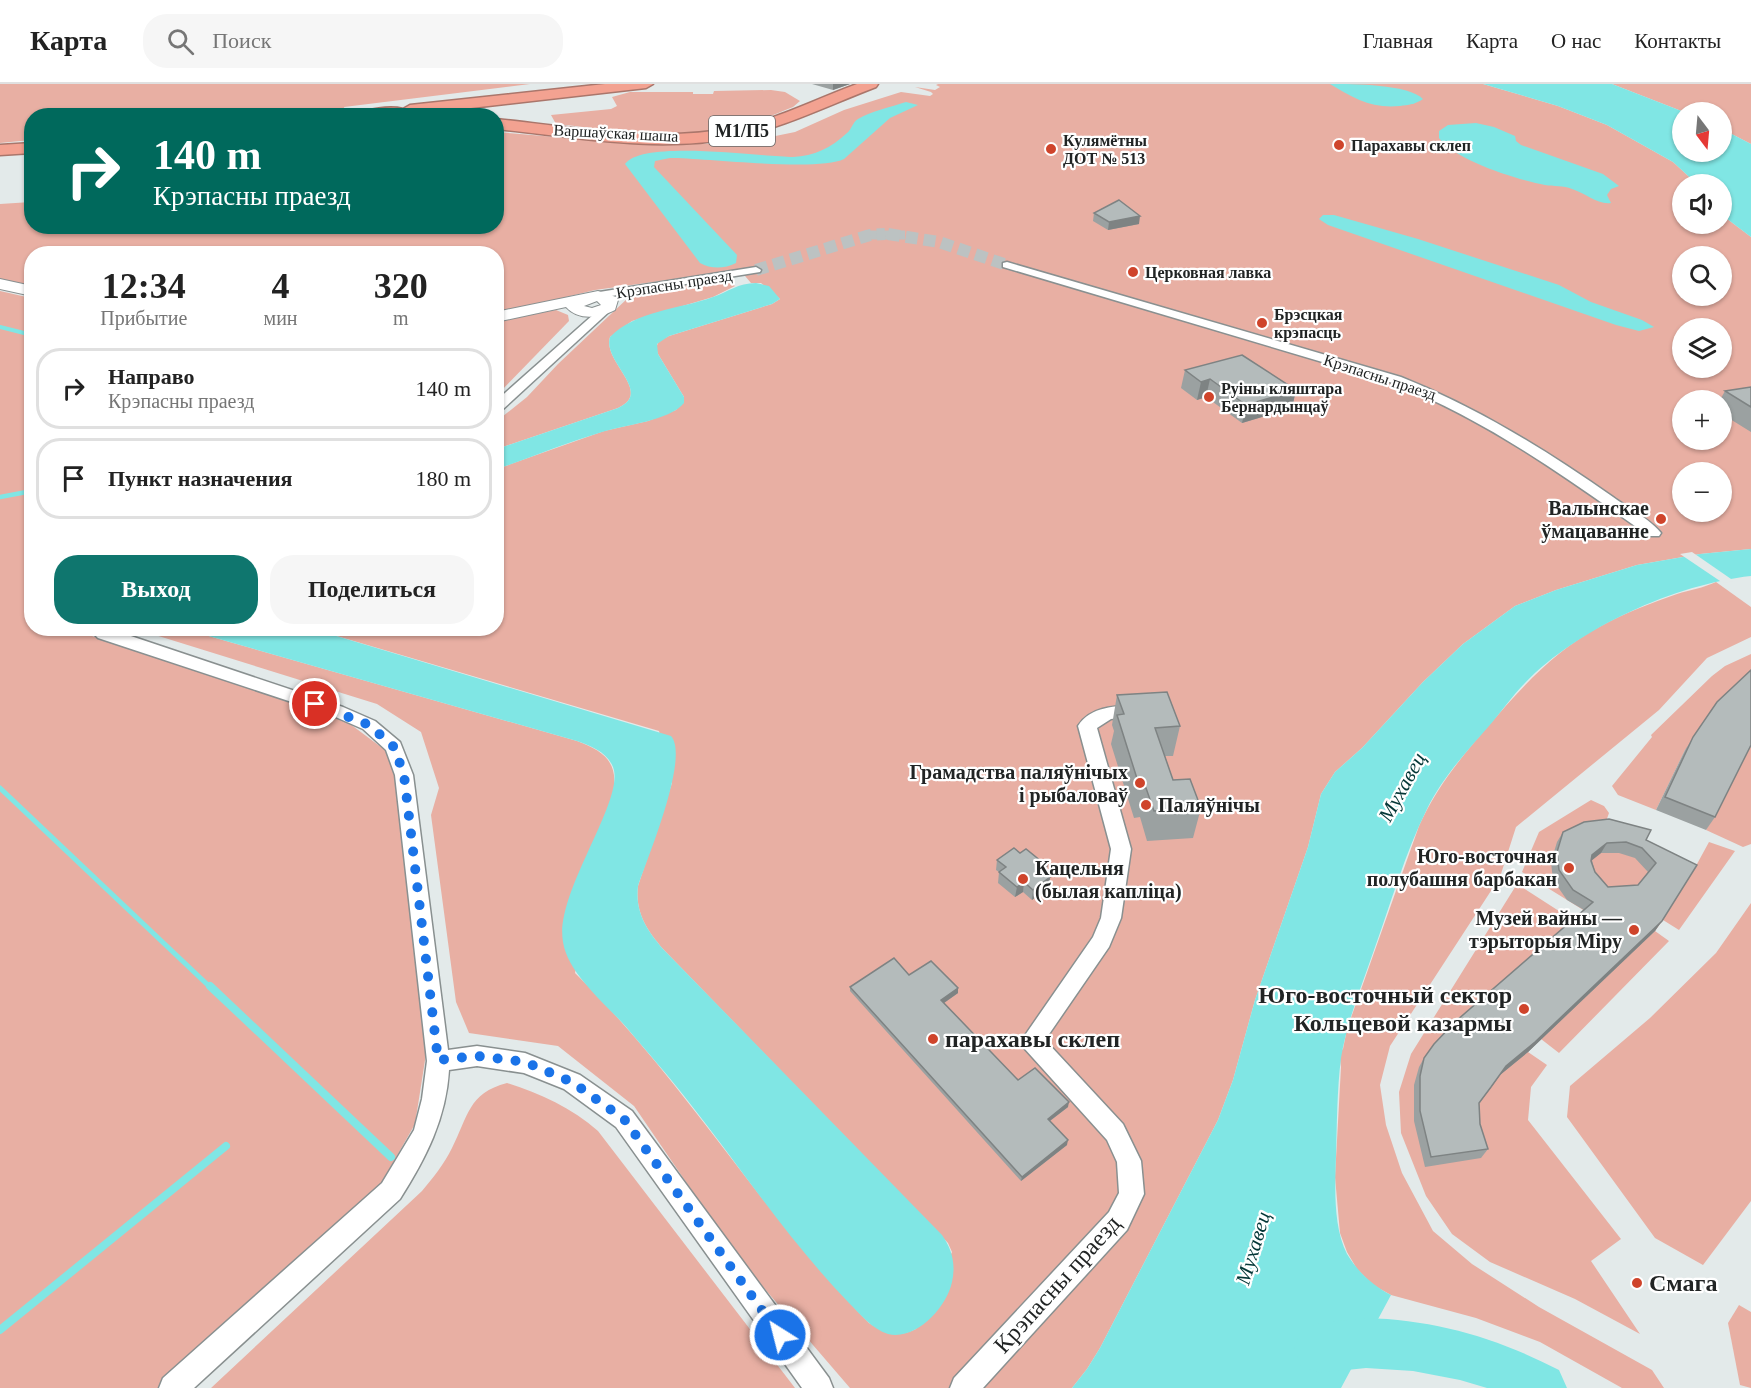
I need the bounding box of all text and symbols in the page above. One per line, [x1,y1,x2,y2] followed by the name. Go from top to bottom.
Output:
[143,14,563,68] search box
[30,25,107,56] text: Карта
[164,25,197,58] icon: search
[212,28,271,53] text: Поиск
[1363,29,1433,53] text: Главная
[1466,29,1518,53] text: Карта
[1551,29,1601,53] text: О нас
[1634,29,1721,53] text: Контакты
[1672,102,1732,162] north arrow
[1672,102,1732,522] map controls
[709,116,775,146] road number: М1/П5
[553,121,679,146] street label: Варшаўская шаша
[54,132,132,210] icon: right
[153,132,262,178] text: 140 m
[1063,132,1148,168] place label: Кулямётны ДОТ № 513
[1351,137,1471,155] place label: Парахавы склеп
[1332,138,1346,152] marker: Парахавы склеп
[1044,142,1058,156] marker: Кулямётны ДОТ № 513
[1672,174,1732,234] button: sound
[153,181,351,211] text: Крэпасны праезд
[1672,246,1732,306] button: search
[1145,264,1271,282] place label: Церковная лавка
[1126,265,1140,279] marker: Церковная лавка
[102,266,186,306] text: 12:34
[272,266,290,306] text: 4
[374,266,428,306] text: 320
[615,266,733,303] street label: Крэпасны праезд
[1274,306,1343,342] place label: Брэсцкая крэпасць
[100,307,187,329] text: Прибытие
[264,307,298,329] text: мин
[393,307,409,329] text: m
[1255,316,1269,330] marker: Брэсцкая крэпасць
[1672,318,1732,378] button: layers
[1321,351,1438,404] street label: Крэпасны праезд
[108,364,194,389] text: Направо
[57,372,90,405] icon: right
[415,376,471,401] text: 140 m
[1221,380,1342,416] place label: Руіны кляштара Бернардынцаў
[108,390,254,412] text: Крэпасны праезд
[1202,390,1216,404] marker: Руіны кляштара Бернардынцаў
[1672,390,1732,450] button: +
[57,462,90,495] icon: arrive
[1672,462,1732,522] button: −
[108,466,293,491] text: Пункт назначения
[415,466,471,491] text: 180 m
[1541,497,1649,543] place label: Валынскае ўмацаванне
[1654,512,1668,526] marker: Валынскае ўмацаванне
[54,555,258,624] button: Выход
[270,555,474,624] button: Поделиться
[289,678,340,729] pin
[298,687,331,720] icon: arrive
[1373,748,1431,827] water label: Мухавец
[910,761,1128,807] place label: Грамадства паляўнічых і рыбаловаў
[1133,776,1147,790] marker: Грамадства паляўнічых і рыбаловаў
[1158,794,1260,817] place label: Паляўнічы
[1139,798,1153,812] marker: Паляўнічы
[1367,845,1557,891] place label: Юго-восточная полубашня барбакан
[1035,857,1182,903] place label: Кацельня (былая капліца)
[1562,861,1576,875] marker: Юго-восточная полубашня барбакан
[1016,872,1030,886] marker: Кацельня (былая капліца)
[1469,907,1623,953] place label: Музей вайны — тэрыторыя Міру
[1627,923,1641,937] marker: Музей вайны — тэрыторыя Міру
[1258,982,1512,1036] place label: Юго-восточный сектор Кольцевой казармы
[1517,1002,1531,1016] marker: Юго-восточный сектор Кольцевой казармы
[945,1026,1120,1052] place label: парахавы склеп
[926,1032,940,1046] marker: парахавы склеп
[1230,1209,1275,1288] water label: Мухавец
[989,1210,1125,1358] street label: Крэпасны праезд
[1649,1270,1717,1296] place label: Смага
[1630,1276,1644,1290] marker: Смага
[748,1303,812,1367] position arrow

